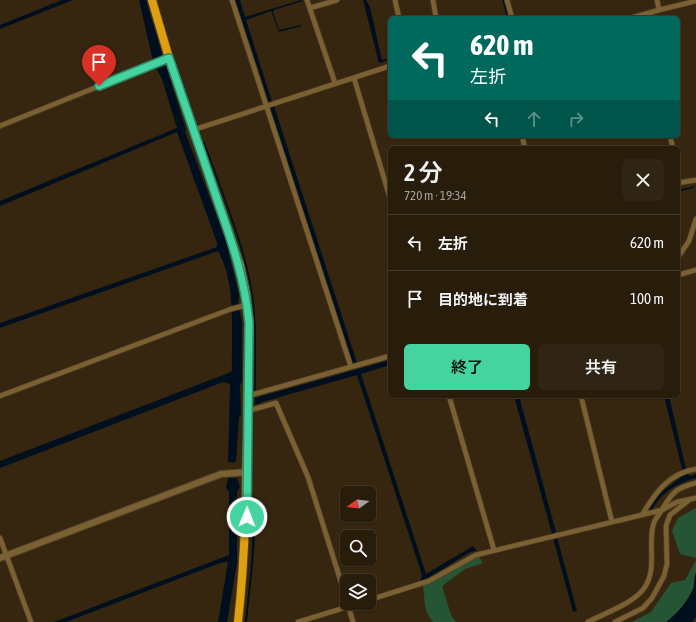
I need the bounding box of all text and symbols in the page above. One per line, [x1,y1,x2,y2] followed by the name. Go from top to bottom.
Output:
[470,29,533,61] text: 620 m
[404,32,456,84] icon: left
[82,45,116,86] pin
[88,51,110,73] icon: arrive
[470,66,506,87] text: 左折
[481,108,503,130] icon: left
[523,108,545,130] icon: ahead
[565,108,587,130] icon: right
[404,159,443,186] text: 2 分
[622,159,664,201] button: close
[404,188,467,203] text: 720 m · 19:34
[404,232,426,254] icon: left
[630,234,664,251] text: 620 m
[438,235,468,252] text: 左折
[404,288,426,310] icon: arrive
[630,290,664,307] text: 100 m
[438,291,528,308] text: 目的地に到着
[404,344,530,390] button: 終了
[538,344,664,390] button: 共有
[340,486,376,522] north arrow
[340,486,376,610] map controls
[226,496,268,538] position arrow
[340,530,376,566] button: search
[340,574,376,610] button: layers

